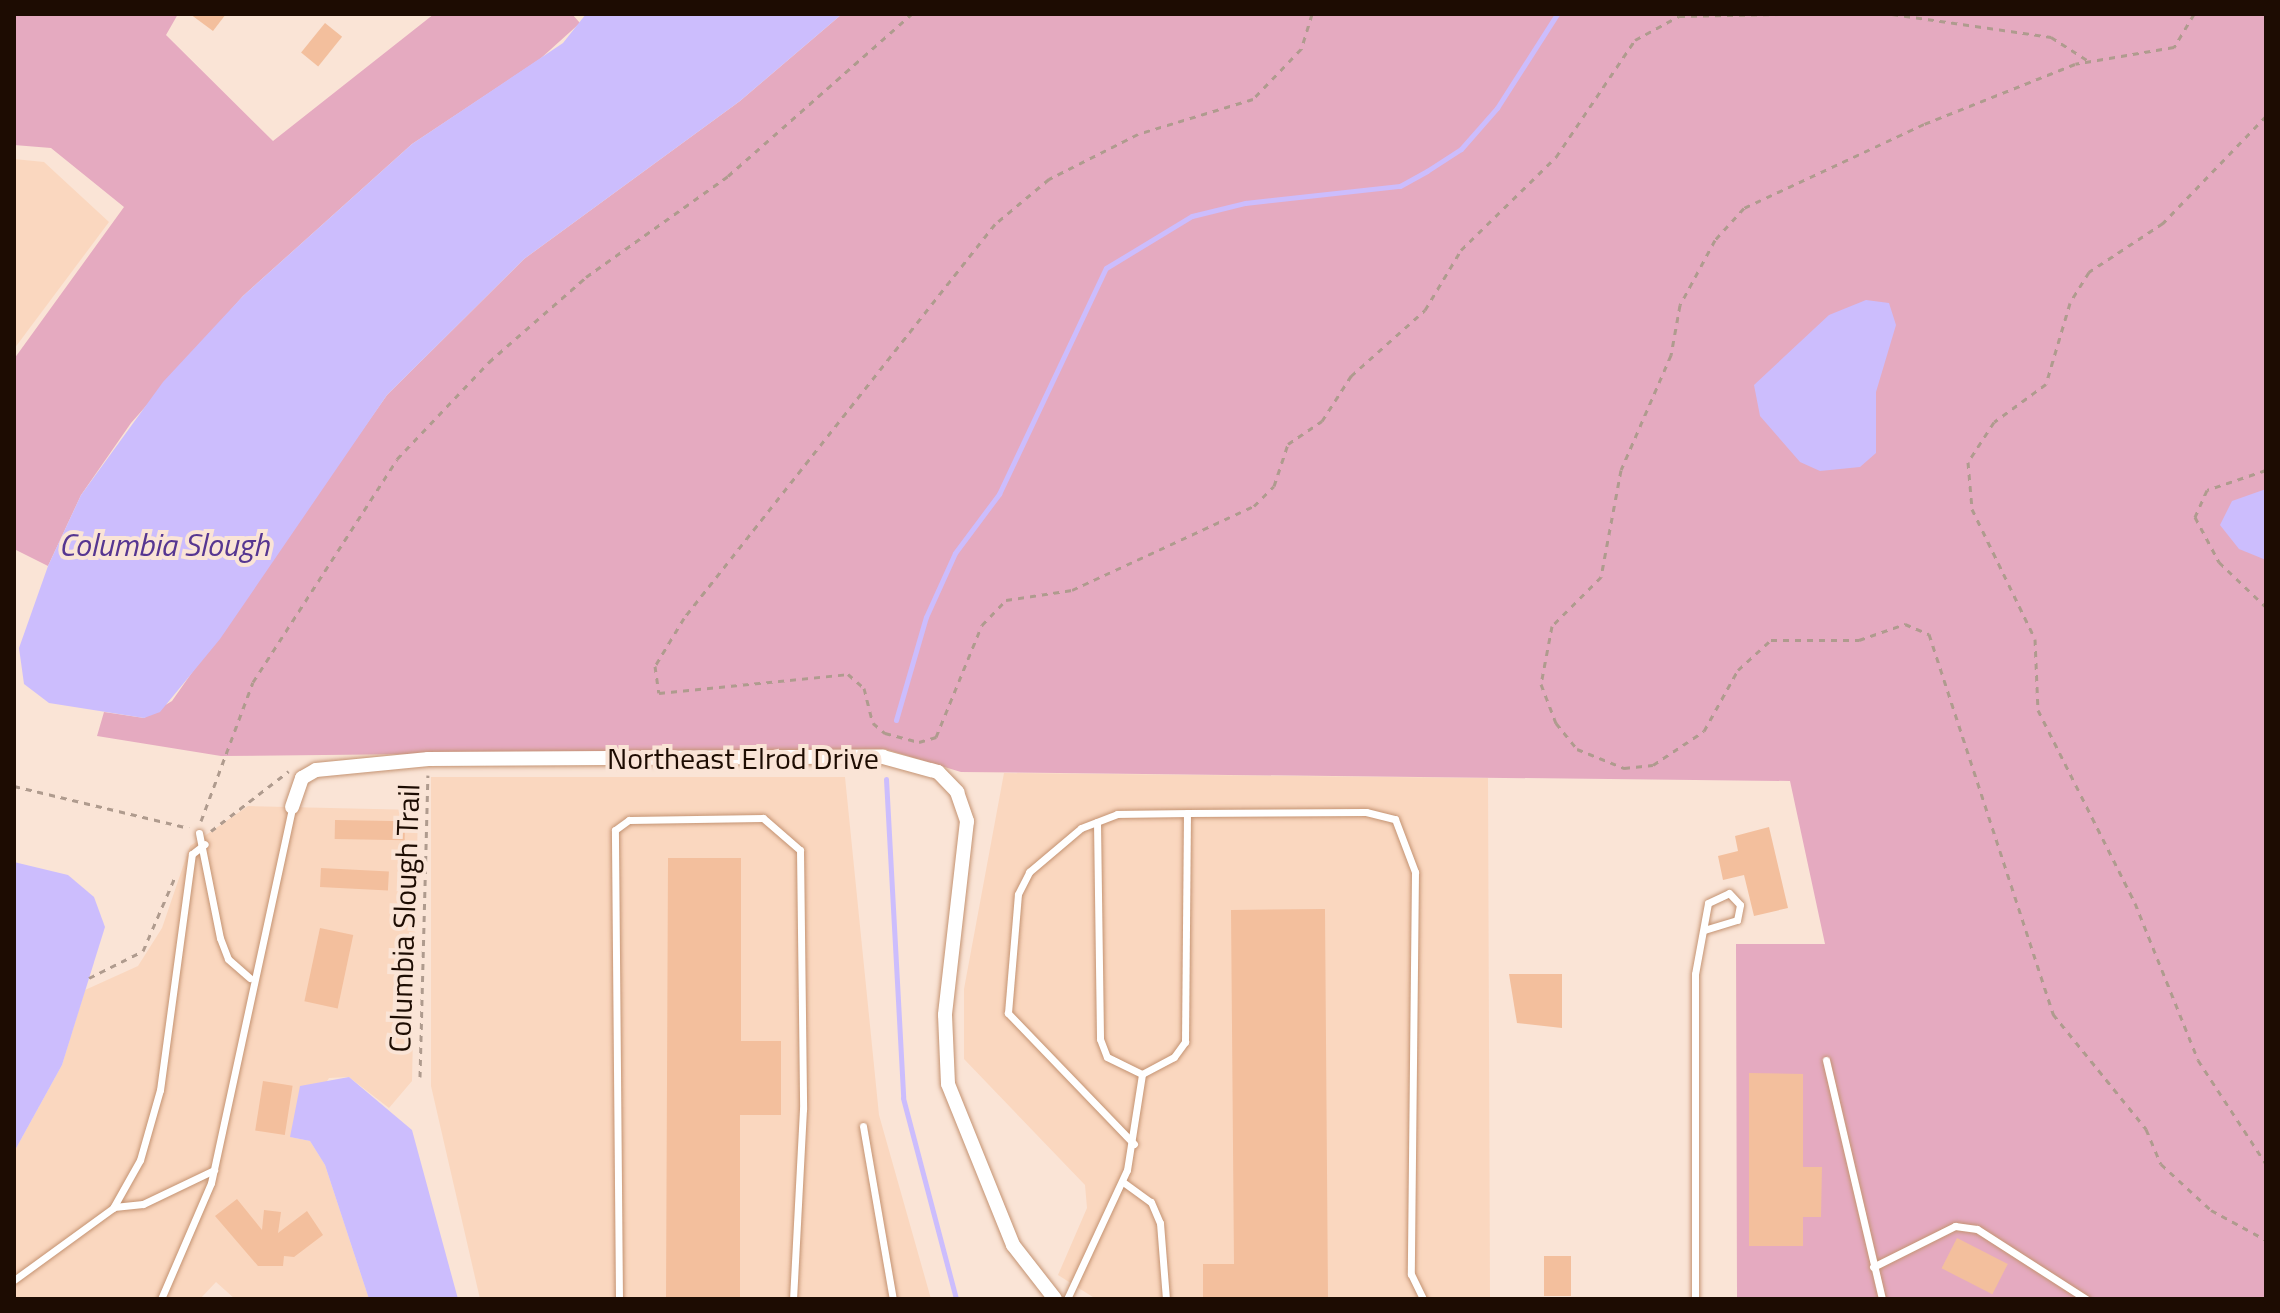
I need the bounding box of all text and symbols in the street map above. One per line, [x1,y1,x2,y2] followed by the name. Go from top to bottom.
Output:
[59,525,269,563] water label: Columbia Slough
[607,740,879,776] street label: Northeast Elrod Drive
[381,783,427,1053] street label: Columbia Slough Trail

